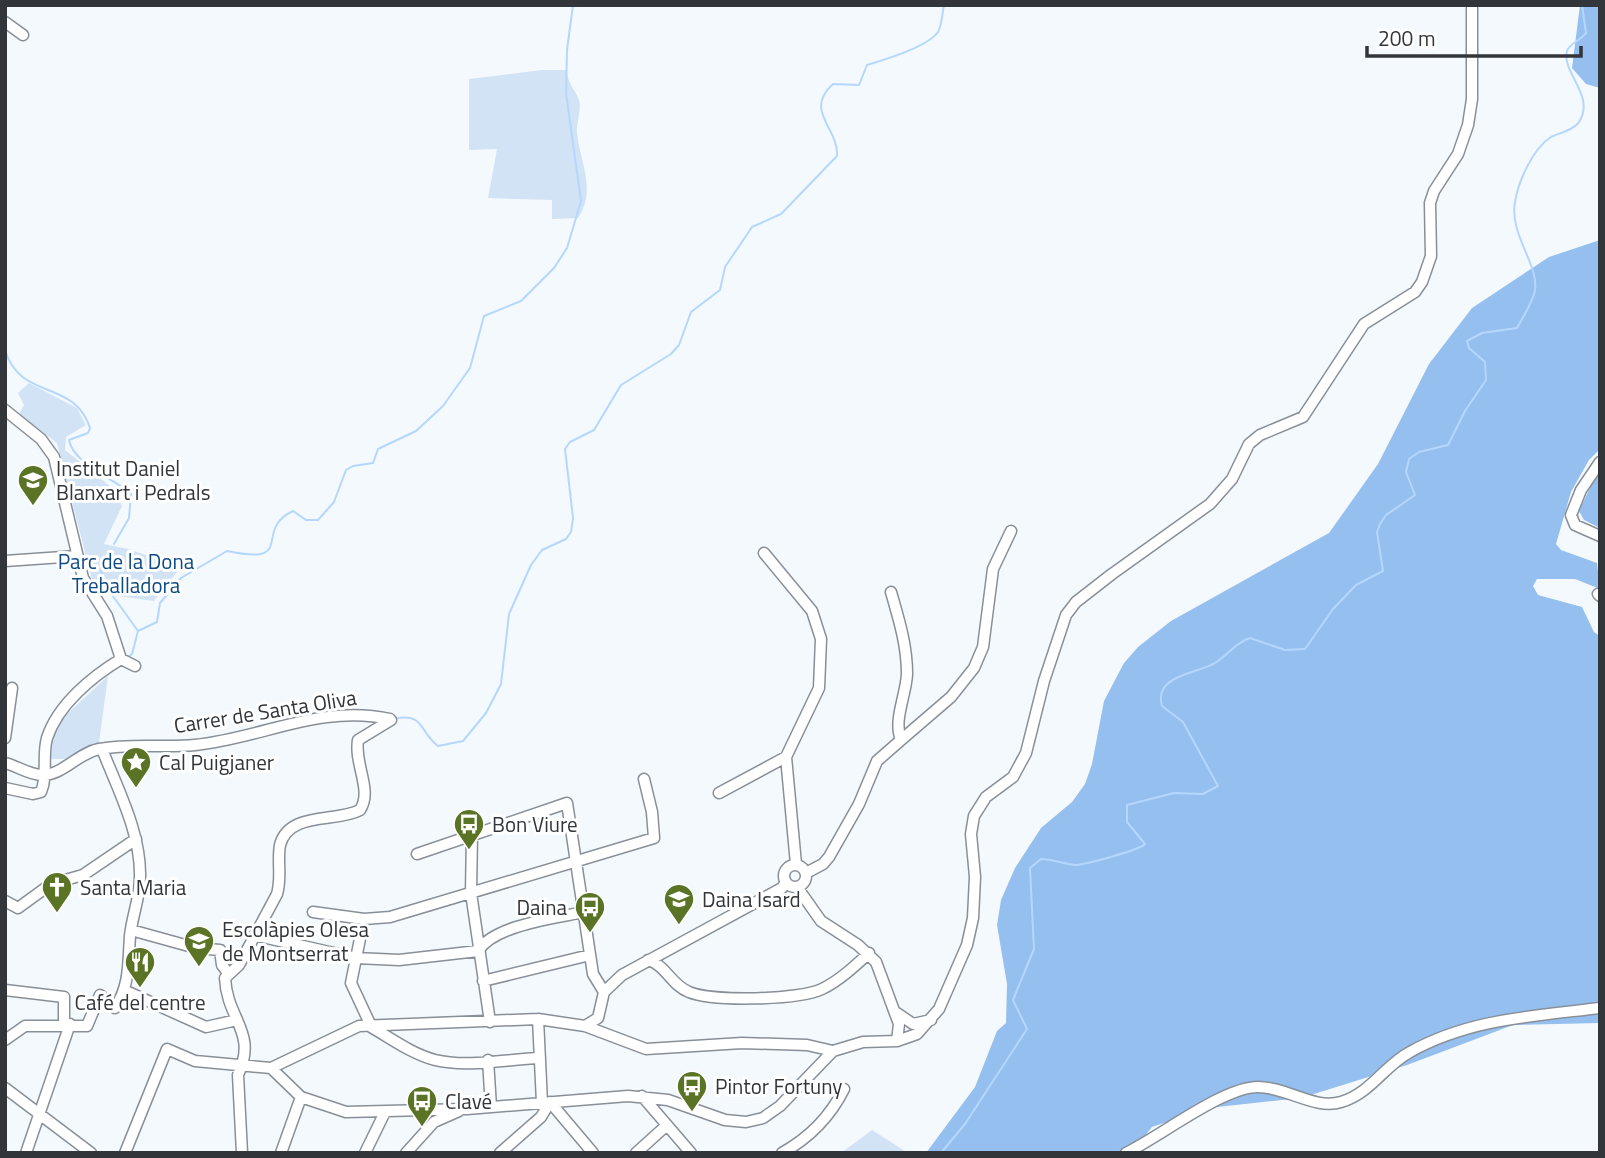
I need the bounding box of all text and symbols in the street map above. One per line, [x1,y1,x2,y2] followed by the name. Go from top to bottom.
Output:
[1367,14,1580,58] scale bar
[1378,22,1435,54] text: 200 m
[56,452,210,508] place label: Institut Daniel Blanxart i Pedrals
[16,463,50,507] school or university icon: Institut Daniel Blanxart i Pedrals
[58,545,195,601] park label: Parc de la Dona Treballadora
[171,681,359,741] street label: Carrer de Santa Oliva
[119,745,153,789] place icon: Cal Puigjaner
[159,746,274,778] place label: Cal Puigjaner
[452,807,486,851] bus stop icon: Bon Viure
[492,808,578,840] place label: Bon Viure
[40,870,74,914] church icon: Santa Maria
[80,871,187,903] place label: Santa Maria
[662,882,696,926] school or university icon: Daina Isard
[702,883,801,915] place label: Daina Isard
[573,890,607,934] bus stop icon: Daina
[517,891,567,923] place label: Daina
[222,913,370,969] place label: Escolàpies Olesa de Montserrat
[182,924,216,968] school or university icon: Escolàpies Olesa de Montserrat
[123,945,157,989] restaurant icon: Café del centre
[75,986,206,1018] place label: Café del centre
[675,1069,709,1113] bus stop icon: Pintor Fortuny
[715,1070,842,1102] place label: Pintor Fortuny
[405,1084,439,1128] bus stop icon: Clavé
[445,1085,492,1117] place label: Clavé

